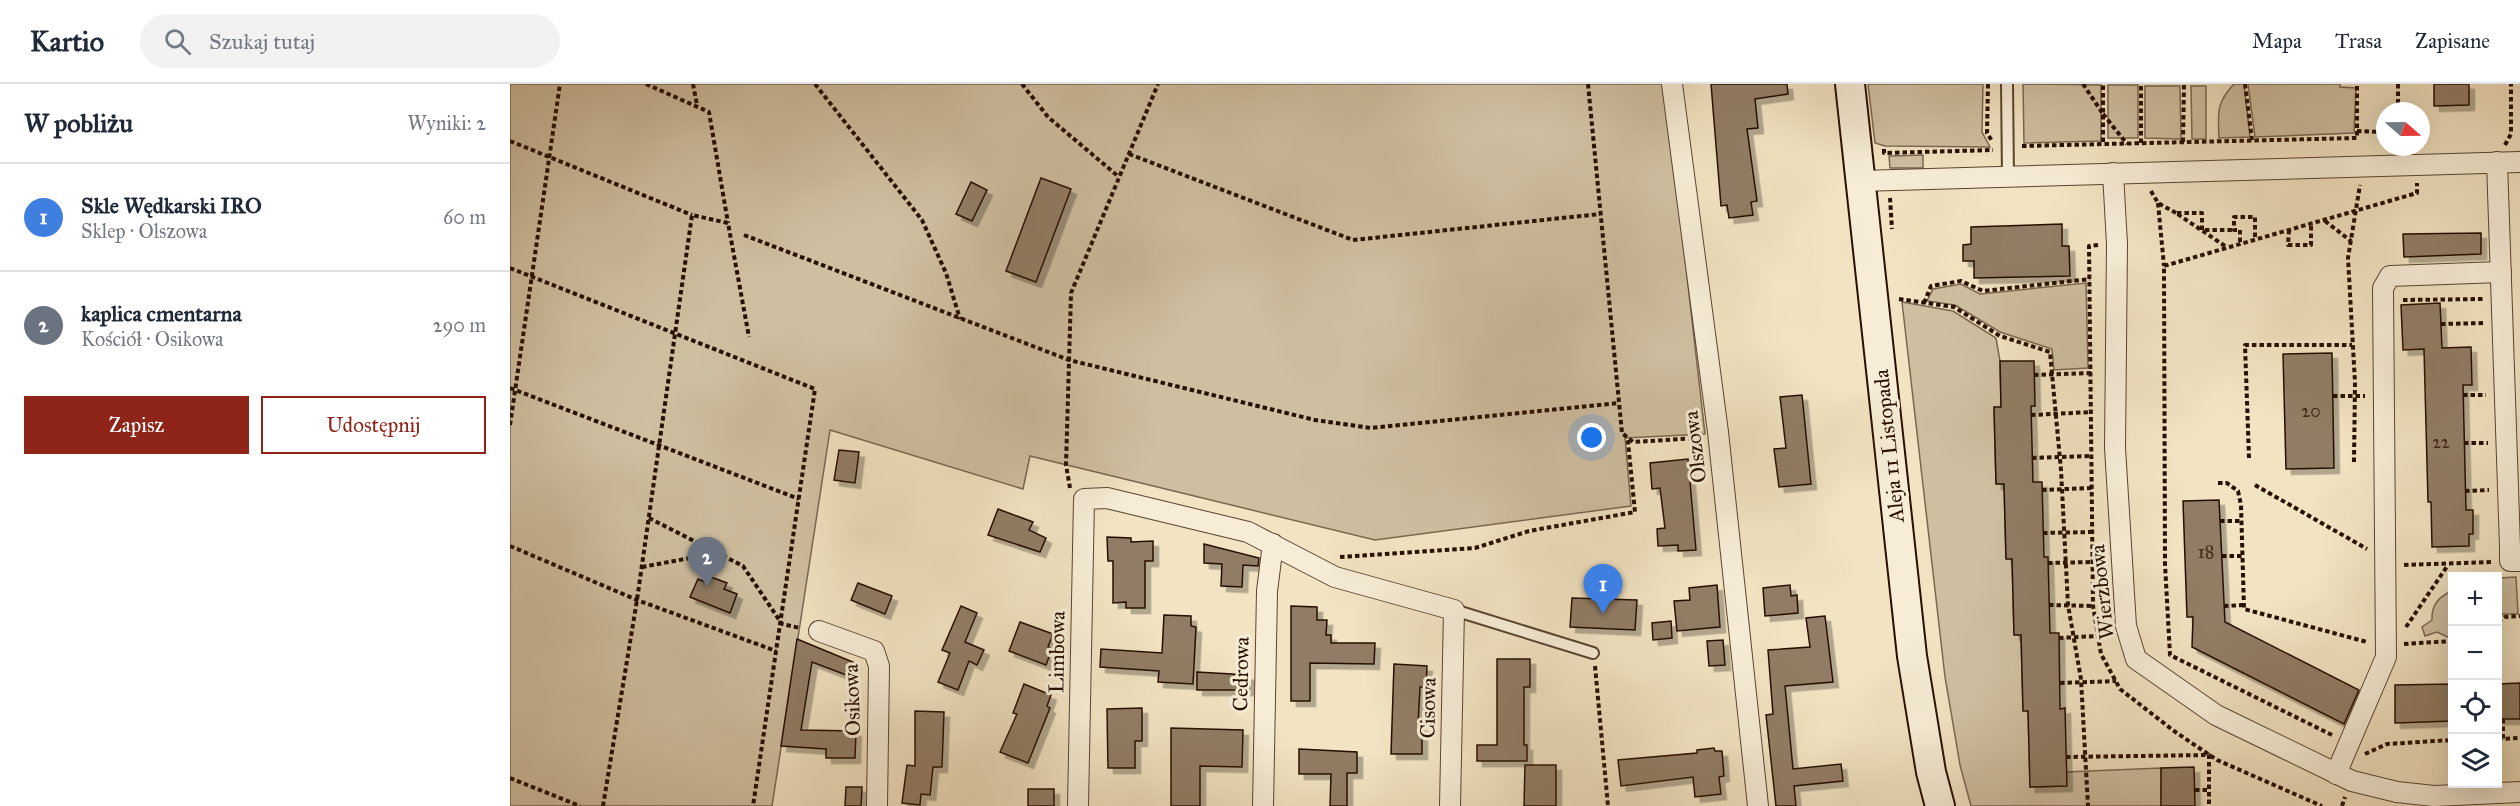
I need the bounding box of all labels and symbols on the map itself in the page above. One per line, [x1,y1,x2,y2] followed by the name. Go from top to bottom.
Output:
[2376,102,2430,156] north arrow
[1868,368,1910,525] street label: Aleja 11 Listopada
[2301,400,2321,422] house number: 20
[1678,409,1712,484] street label: Olszowa
[1577,423,1606,452] your location
[2432,431,2450,453] house number: 22
[688,538,726,587] pin: 2
[2198,541,2214,563] house number: 18
[2084,543,2120,641] street label: Wierzbowa
[1584,564,1622,614] pin: 1
[1043,611,1071,693] street label: Limbowa
[1227,636,1255,712] street label: Cedrowa
[838,663,866,737] street label: Osikowa
[1414,677,1442,739] street label: Cisowa

